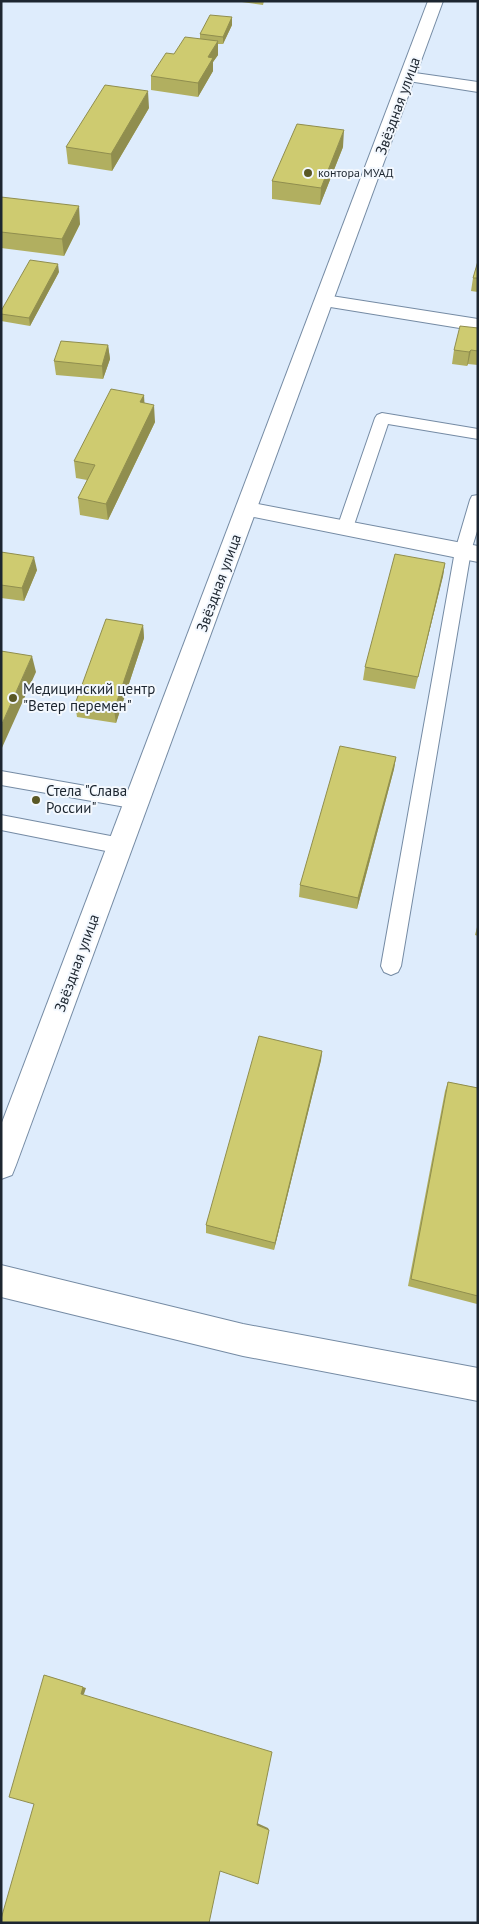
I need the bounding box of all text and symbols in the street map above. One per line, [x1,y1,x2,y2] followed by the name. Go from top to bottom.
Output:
[371,54,424,157] street label: Звёздная улица
[318,165,394,180] place label: контора МУАД
[302,167,314,179] marker: контора МУАД
[192,531,245,634] street label: Звёздная улица
[23,679,155,715] place label: Медицинский центр "Ветер перемен"
[7,692,19,704] marker: Медицинский центр "Ветер перемен"
[46,781,127,817] place label: Стела "Слава России"
[30,794,42,806] marker: Стела "Слава России"
[50,911,103,1014] street label: Звёздная улица

